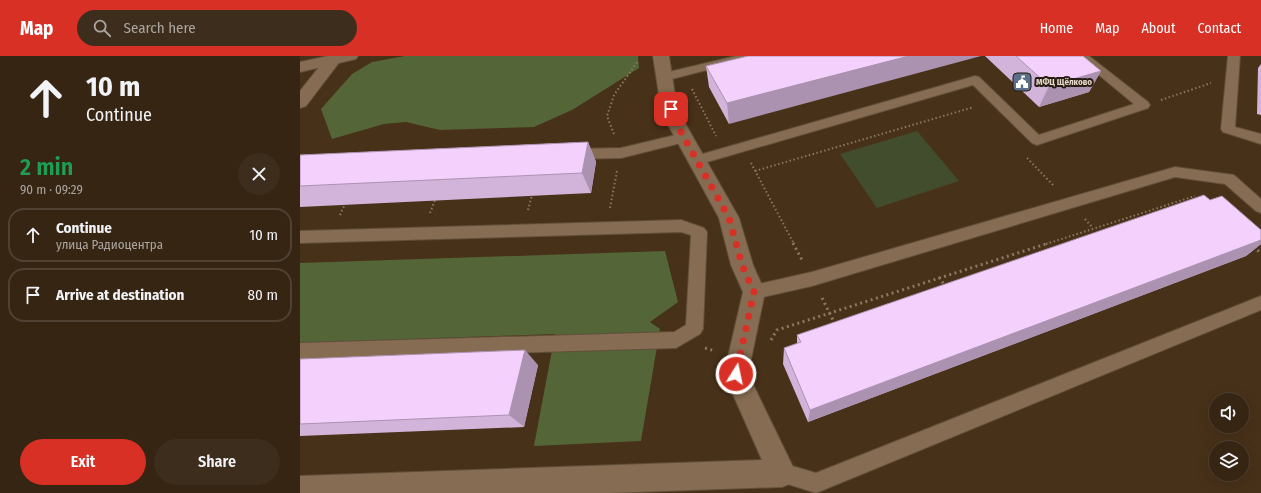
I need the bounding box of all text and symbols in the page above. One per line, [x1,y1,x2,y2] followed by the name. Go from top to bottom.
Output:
[77,10,357,46] search box
[20,17,53,40] text: Map
[91,17,113,39] icon: search
[123,19,196,37] text: Search here
[1040,20,1073,37] text: Home
[1095,20,1119,37] text: Map
[1141,20,1176,37] text: About
[1198,20,1241,37] text: Contact
[86,70,140,103] text: 10 m
[1011,71,1033,93] public building icon: МФЦ Щёлково
[20,72,72,124] icon: ahead
[1036,77,1092,87] place label: МФЦ Щёлково
[654,92,688,126] pin
[660,98,682,120] icon: arrive
[86,104,152,126] text: Continue
[20,153,73,181] text: 2 min
[238,153,280,195] button: close
[20,182,83,197] text: 90 m · 09:29
[56,219,112,237] text: Continue
[22,224,44,246] icon: ahead
[249,226,278,244] text: 10 m
[56,237,163,252] text: улица Радиоцентра
[22,284,44,306] icon: arrive
[56,286,184,304] text: Arrive at destination
[248,286,278,304] text: 80 m
[715,353,757,395] position arrow
[1209,393,1249,481] map controls
[1209,393,1249,433] button: sound
[20,439,146,485] button: Exit
[154,439,280,485] button: Share
[1209,441,1249,481] button: layers

